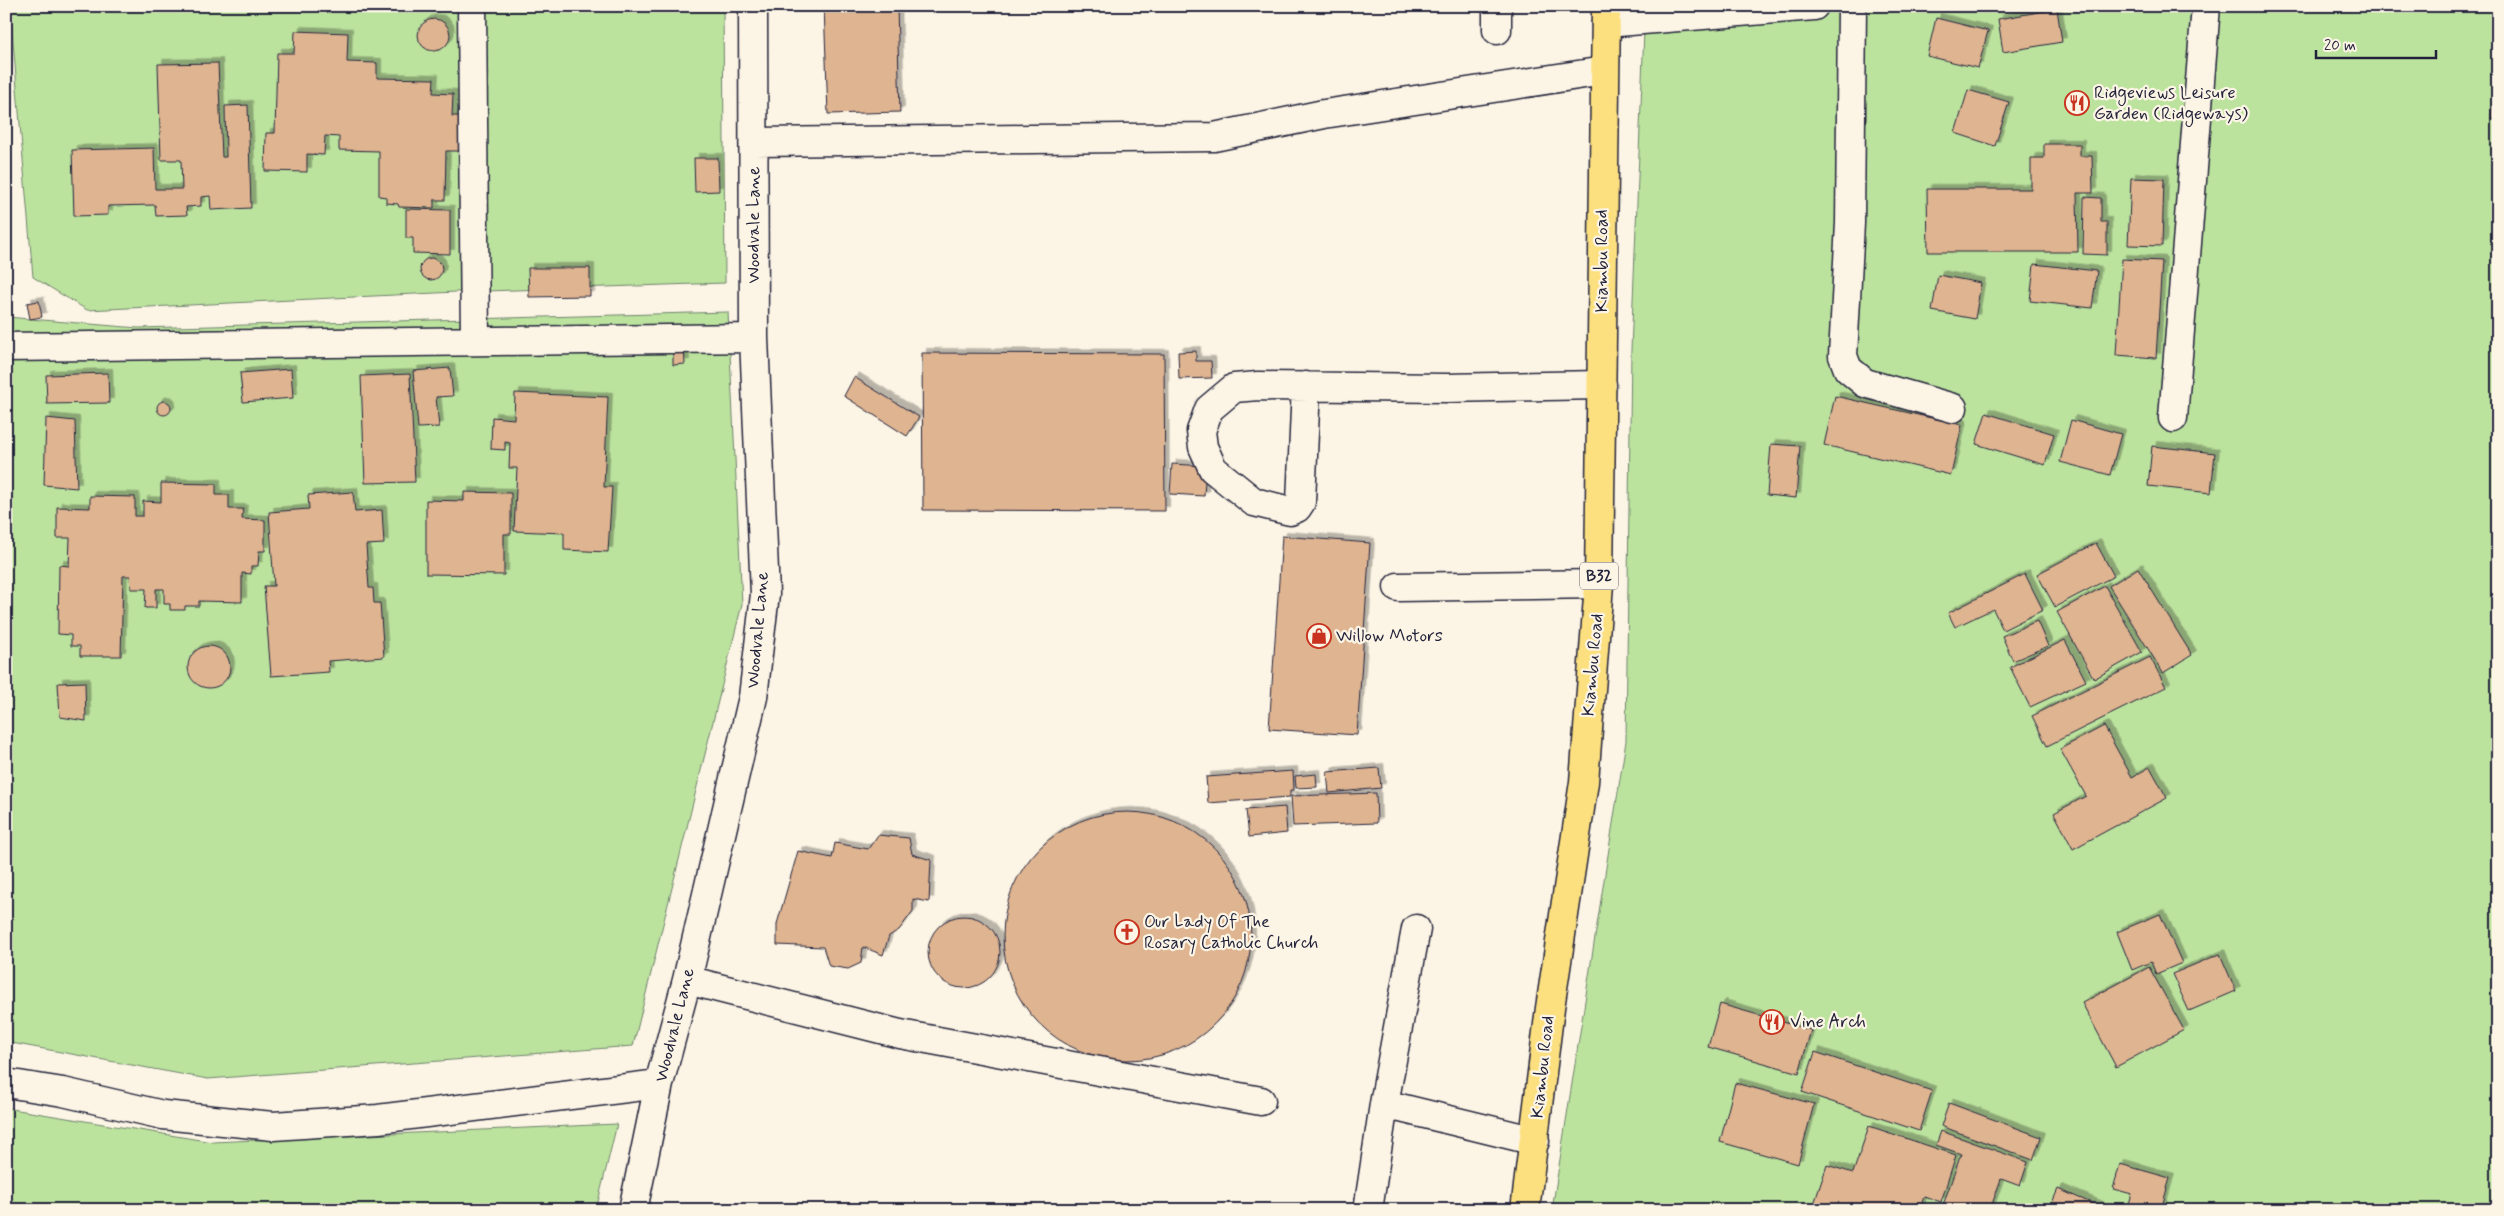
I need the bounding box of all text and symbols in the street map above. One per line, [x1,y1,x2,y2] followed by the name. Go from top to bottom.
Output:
[2316,28,2436,60] scale bar
[2324,36,2356,56] text: 20 m
[2094,81,2249,127] place label: Ridgeviews Leisure Garden (Ridgeways)
[2064,90,2090,116] restaurant icon: Ridgeviews Leisure Garden (Ridgeways)
[742,166,766,284] street label: Woodvale Lane
[1590,209,1614,313] street label: Kiambu Road
[1580,562,1618,590] road number: B32
[741,571,775,689] street label: Woodvale Lane
[1577,613,1609,717] street label: Kiambu Road
[1306,623,1332,649] shop icon: Willow Motors
[1336,624,1443,648] place label: Willow Motors
[1144,910,1318,955] place label: Our Lady Of The Rosary Catholic Church
[1114,919,1140,945] church icon: Our Lady Of The Rosary Catholic Church
[649,965,701,1085] street label: Woodvale Lane
[1759,1009,1785,1035] restaurant icon: Vine Arch
[1790,1010,1866,1034] place label: Vine Arch
[1526,1014,1560,1120] street label: Kiambu Road

